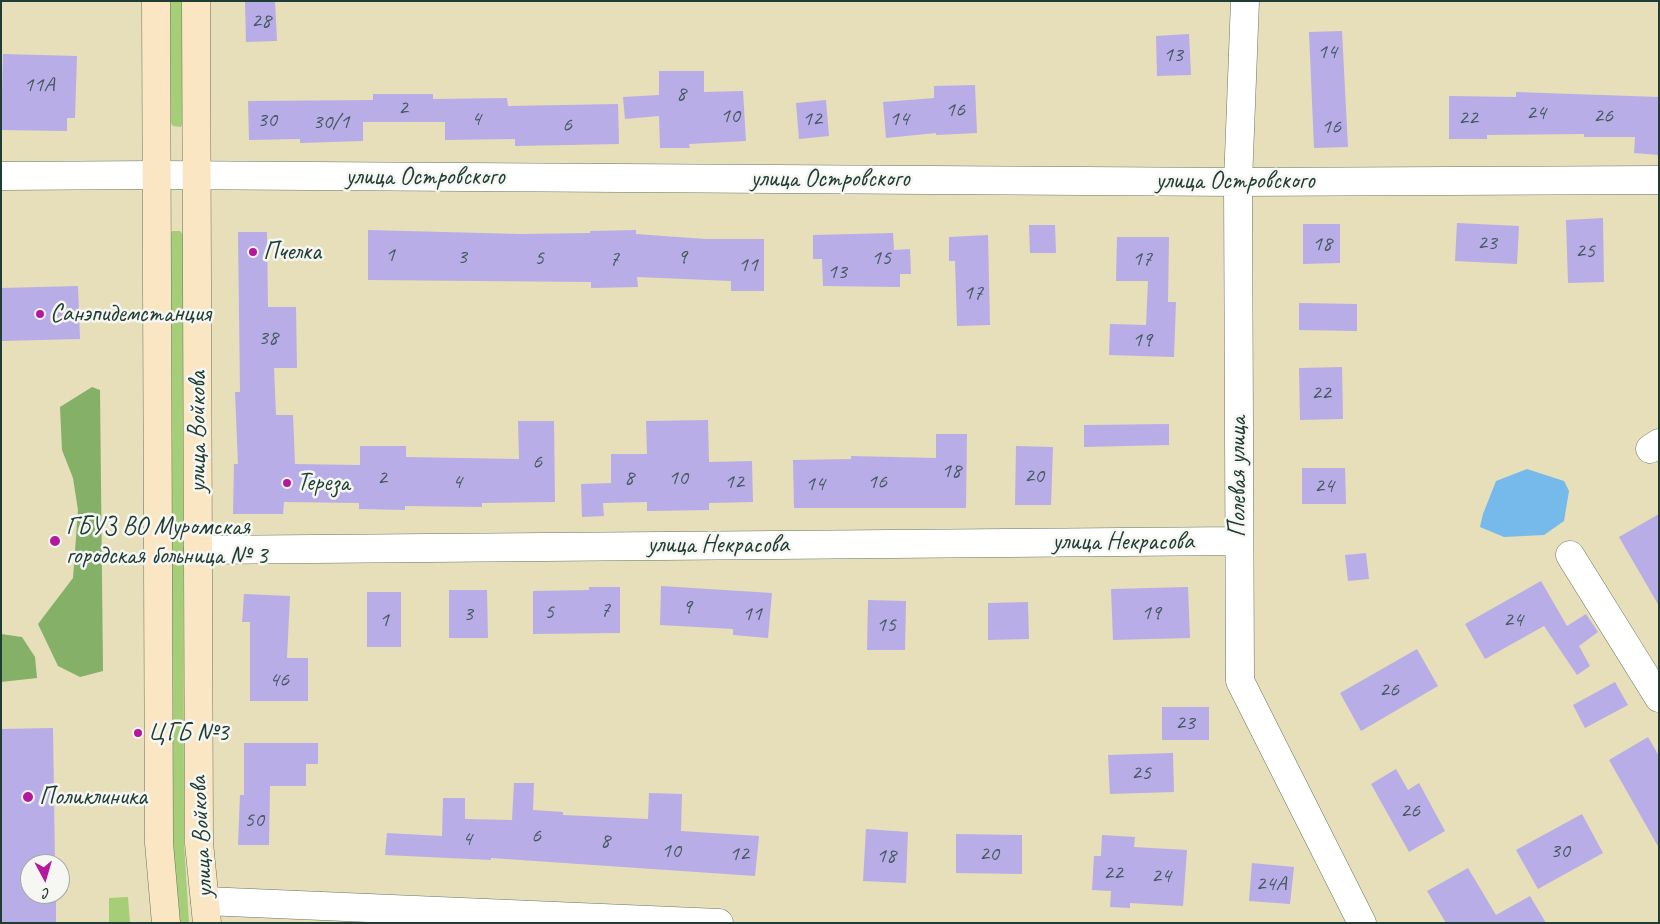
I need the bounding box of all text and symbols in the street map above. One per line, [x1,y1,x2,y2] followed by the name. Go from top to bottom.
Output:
[251,8,271,34] house number: 28
[1317,39,1337,65] house number: 14
[1163,42,1183,68] house number: 13
[24,72,54,98] house number: 11А
[676,81,686,107] house number: 8
[398,95,408,121] house number: 2
[945,97,965,123] house number: 16
[1526,100,1546,126] house number: 24
[720,103,740,129] house number: 10
[1593,103,1613,129] house number: 26
[1458,105,1478,131] house number: 22
[471,106,481,132] house number: 4
[802,106,822,132] house number: 12
[889,106,909,132] house number: 14
[257,107,277,133] house number: 30
[313,109,349,135] house number: 30/1
[562,112,572,138] house number: 6
[1321,114,1341,140] house number: 16
[345,162,505,192] street label: улица Островского
[750,164,910,194] street label: улица Островского
[1155,166,1315,196] street label: улица Островского
[1477,230,1497,256] house number: 23
[1312,231,1332,257] house number: 18
[263,237,321,267] place label: Пчелка
[1575,238,1595,264] house number: 25
[385,242,395,268] house number: 1
[457,244,467,270] house number: 3
[677,244,687,270] house number: 9
[534,245,544,271] house number: 5
[871,245,891,271] house number: 15
[247,246,259,258] marker: Пчелка
[609,246,619,272] house number: 7
[1132,246,1152,272] house number: 17
[738,252,758,278] house number: 11
[827,259,847,285] house number: 13
[963,280,983,306] house number: 17
[50,299,211,329] place label: Cанэпидемстанция
[34,308,46,320] marker: Cанэпидемстанция
[258,325,278,351] house number: 38
[1132,327,1152,353] house number: 19
[183,371,213,493] street label: улица Войкова
[1311,380,1331,406] house number: 22
[1223,417,1253,537] street label: Полевая улица
[532,449,542,475] house number: 6
[941,458,961,484] house number: 18
[1024,463,1044,489] house number: 20
[377,465,387,491] house number: 2
[624,465,634,491] house number: 8
[668,465,688,491] house number: 10
[297,468,349,498] place label: Тереза
[452,469,462,495] house number: 4
[724,469,744,495] house number: 12
[867,469,887,495] house number: 16
[805,471,825,497] house number: 14
[1314,473,1334,499] house number: 24
[281,477,293,489] marker: Тереза
[66,512,267,571] place label: ГБУЗ ВО Муромская городская больница № 3
[1052,527,1194,557] street label: улица Некрасова
[647,530,789,560] street label: улица Некрасова
[48,534,62,548] marker: ГБУЗ ВО Муромская городская больница № 3
[682,594,692,620] house number: 9
[600,597,610,623] house number: 7
[544,599,554,625] house number: 5
[1141,600,1161,626] house number: 19
[463,601,473,627] house number: 3
[742,601,762,627] house number: 11
[379,607,389,633] house number: 1
[1503,607,1523,633] house number: 24
[876,612,896,638] house number: 15
[269,667,289,693] house number: 46
[1379,677,1399,703] house number: 26
[1175,710,1195,736] house number: 23
[148,718,228,748] place label: ЦГБ №3
[132,727,144,739] marker: ЦГБ №3
[1131,760,1151,786] house number: 25
[184,775,220,899] street label: улица Войкова
[39,782,147,812] place label: Поликлиника
[21,790,35,804] marker: Поликлиника
[1400,798,1420,824] house number: 26
[244,807,264,833] house number: 50
[531,823,541,849] house number: 6
[462,826,472,852] house number: 4
[600,828,610,854] house number: 8
[661,838,681,864] house number: 10
[1550,838,1570,864] house number: 30
[729,841,749,867] house number: 12
[979,841,999,867] house number: 20
[876,843,896,869] house number: 18
[20,854,70,904] north arrow
[1103,860,1123,886] house number: 22
[1151,863,1171,889] house number: 24
[1256,871,1286,897] house number: 24А
[42,885,51,902] text: С

